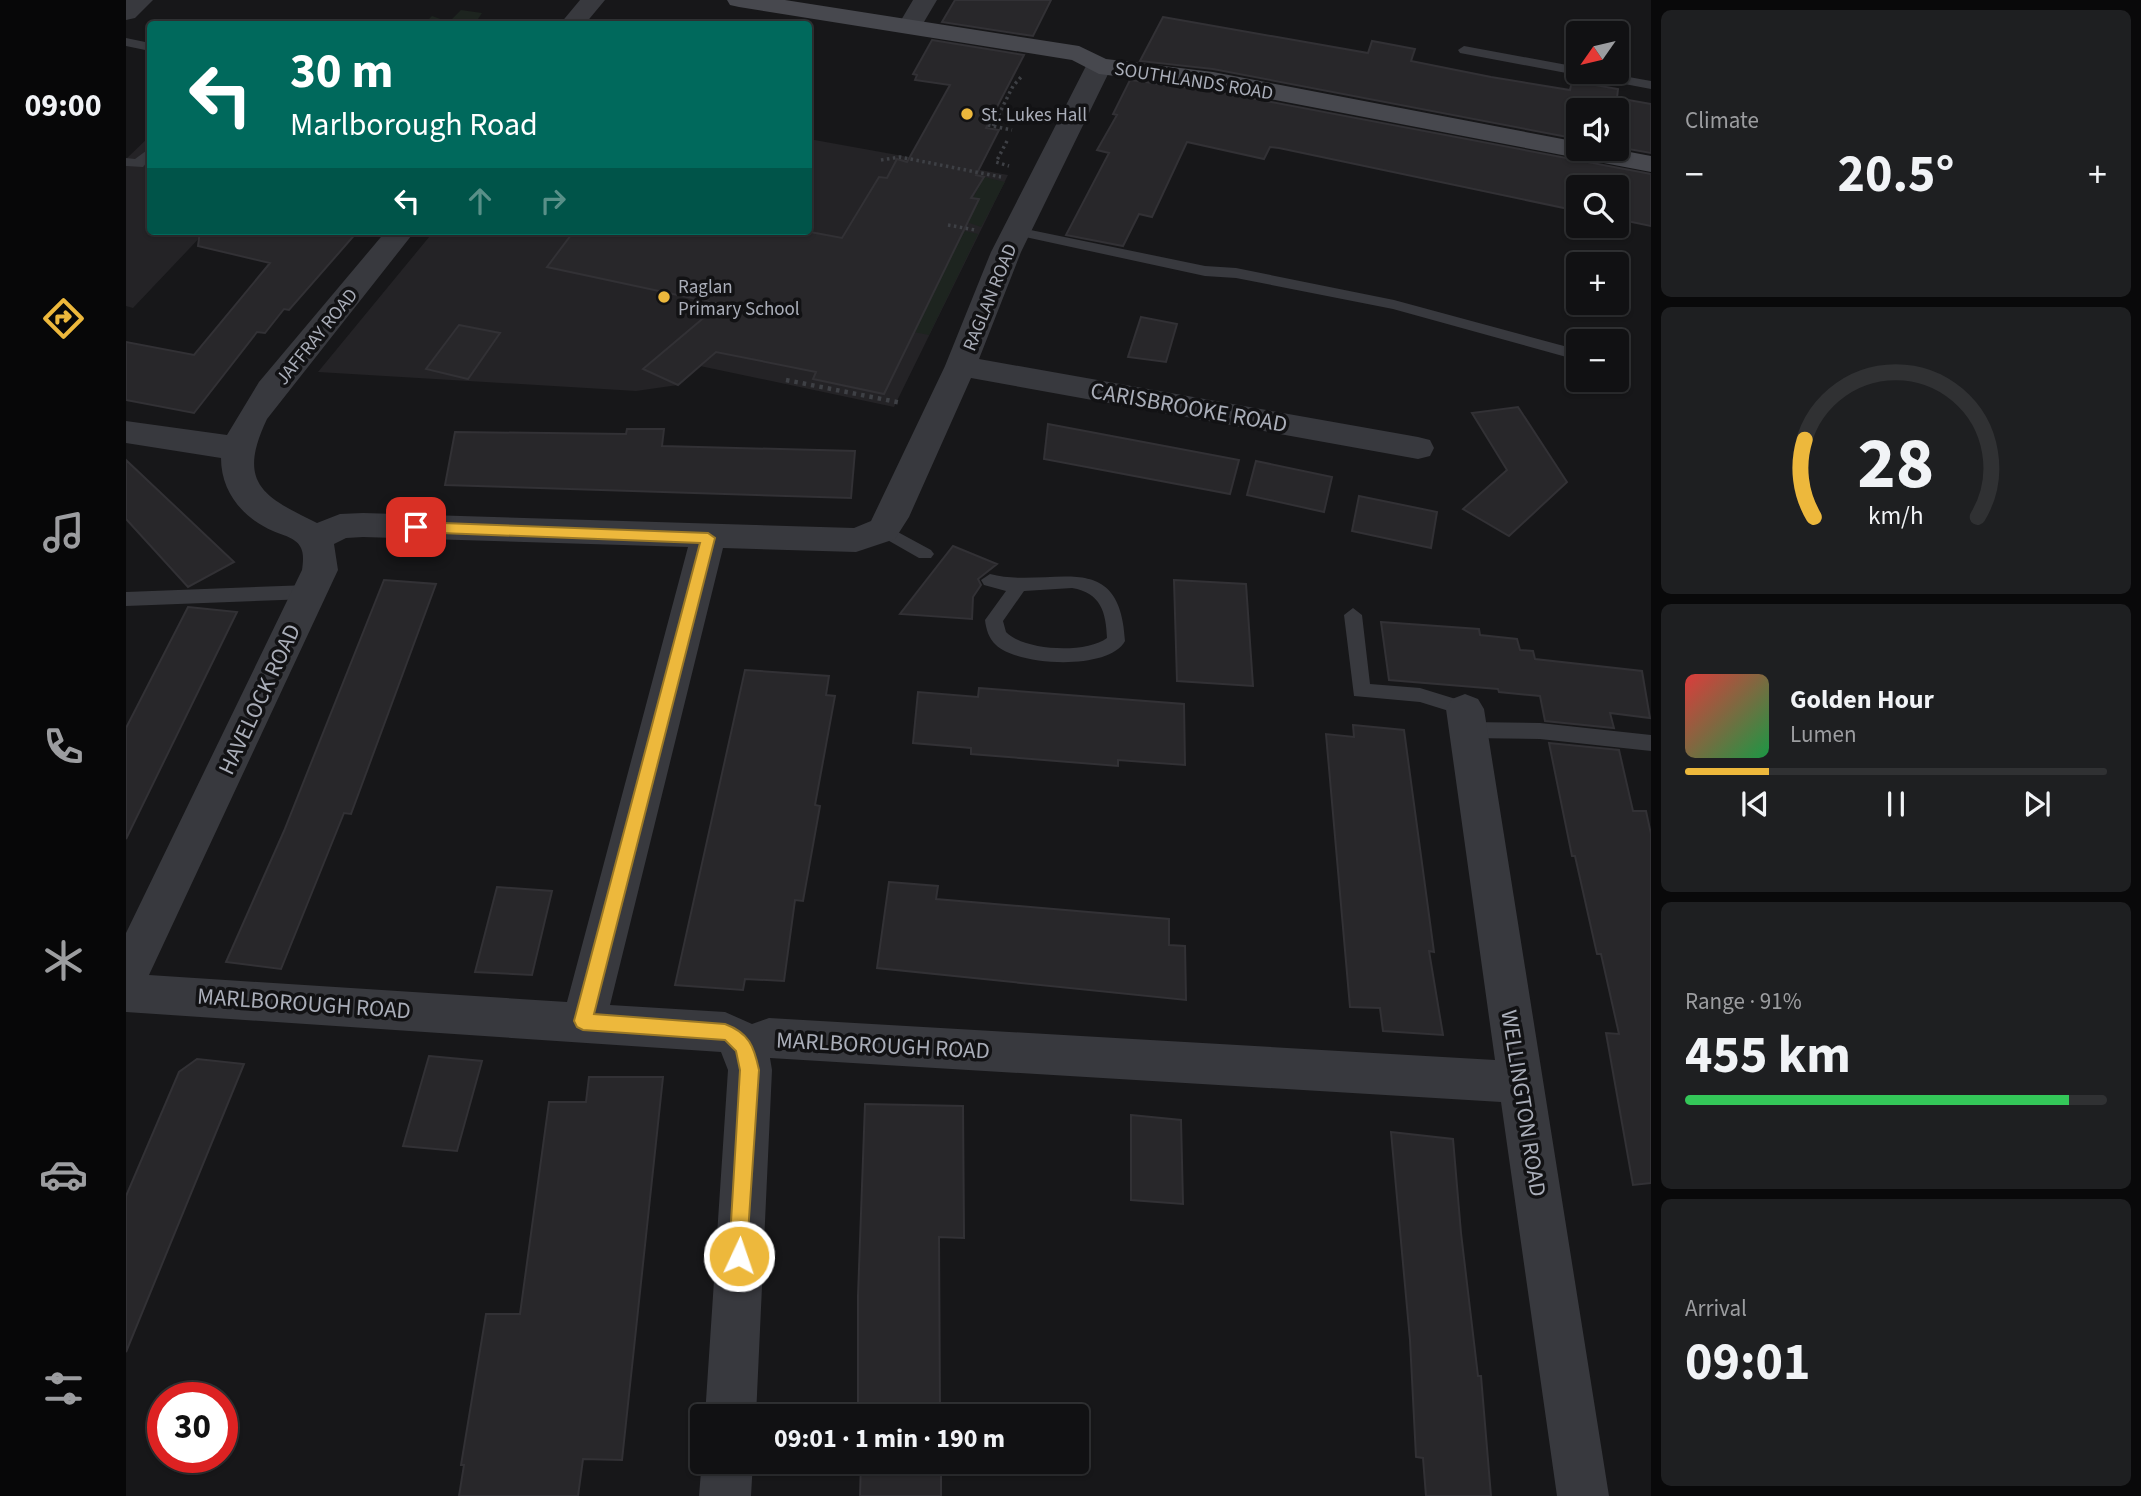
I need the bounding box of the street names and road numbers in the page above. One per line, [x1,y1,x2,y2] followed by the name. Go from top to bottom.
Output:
[1112,56,1275,107] street label: SOUTHLANDS ROAD
[957,240,1024,355] street label: RAGLAN ROAD
[270,283,364,391] street label: JAFFRAY ROAD
[1088,374,1290,441] street label: CARISBROOKE ROAD
[210,618,309,780] street label: HAVELOCK ROAD
[196,980,412,1027] street label: MARLBOROUGH ROAD
[1492,1007,1555,1199] street label: WELLINGTON ROAD
[775,1023,991,1068] street label: MARLBOROUGH ROAD

